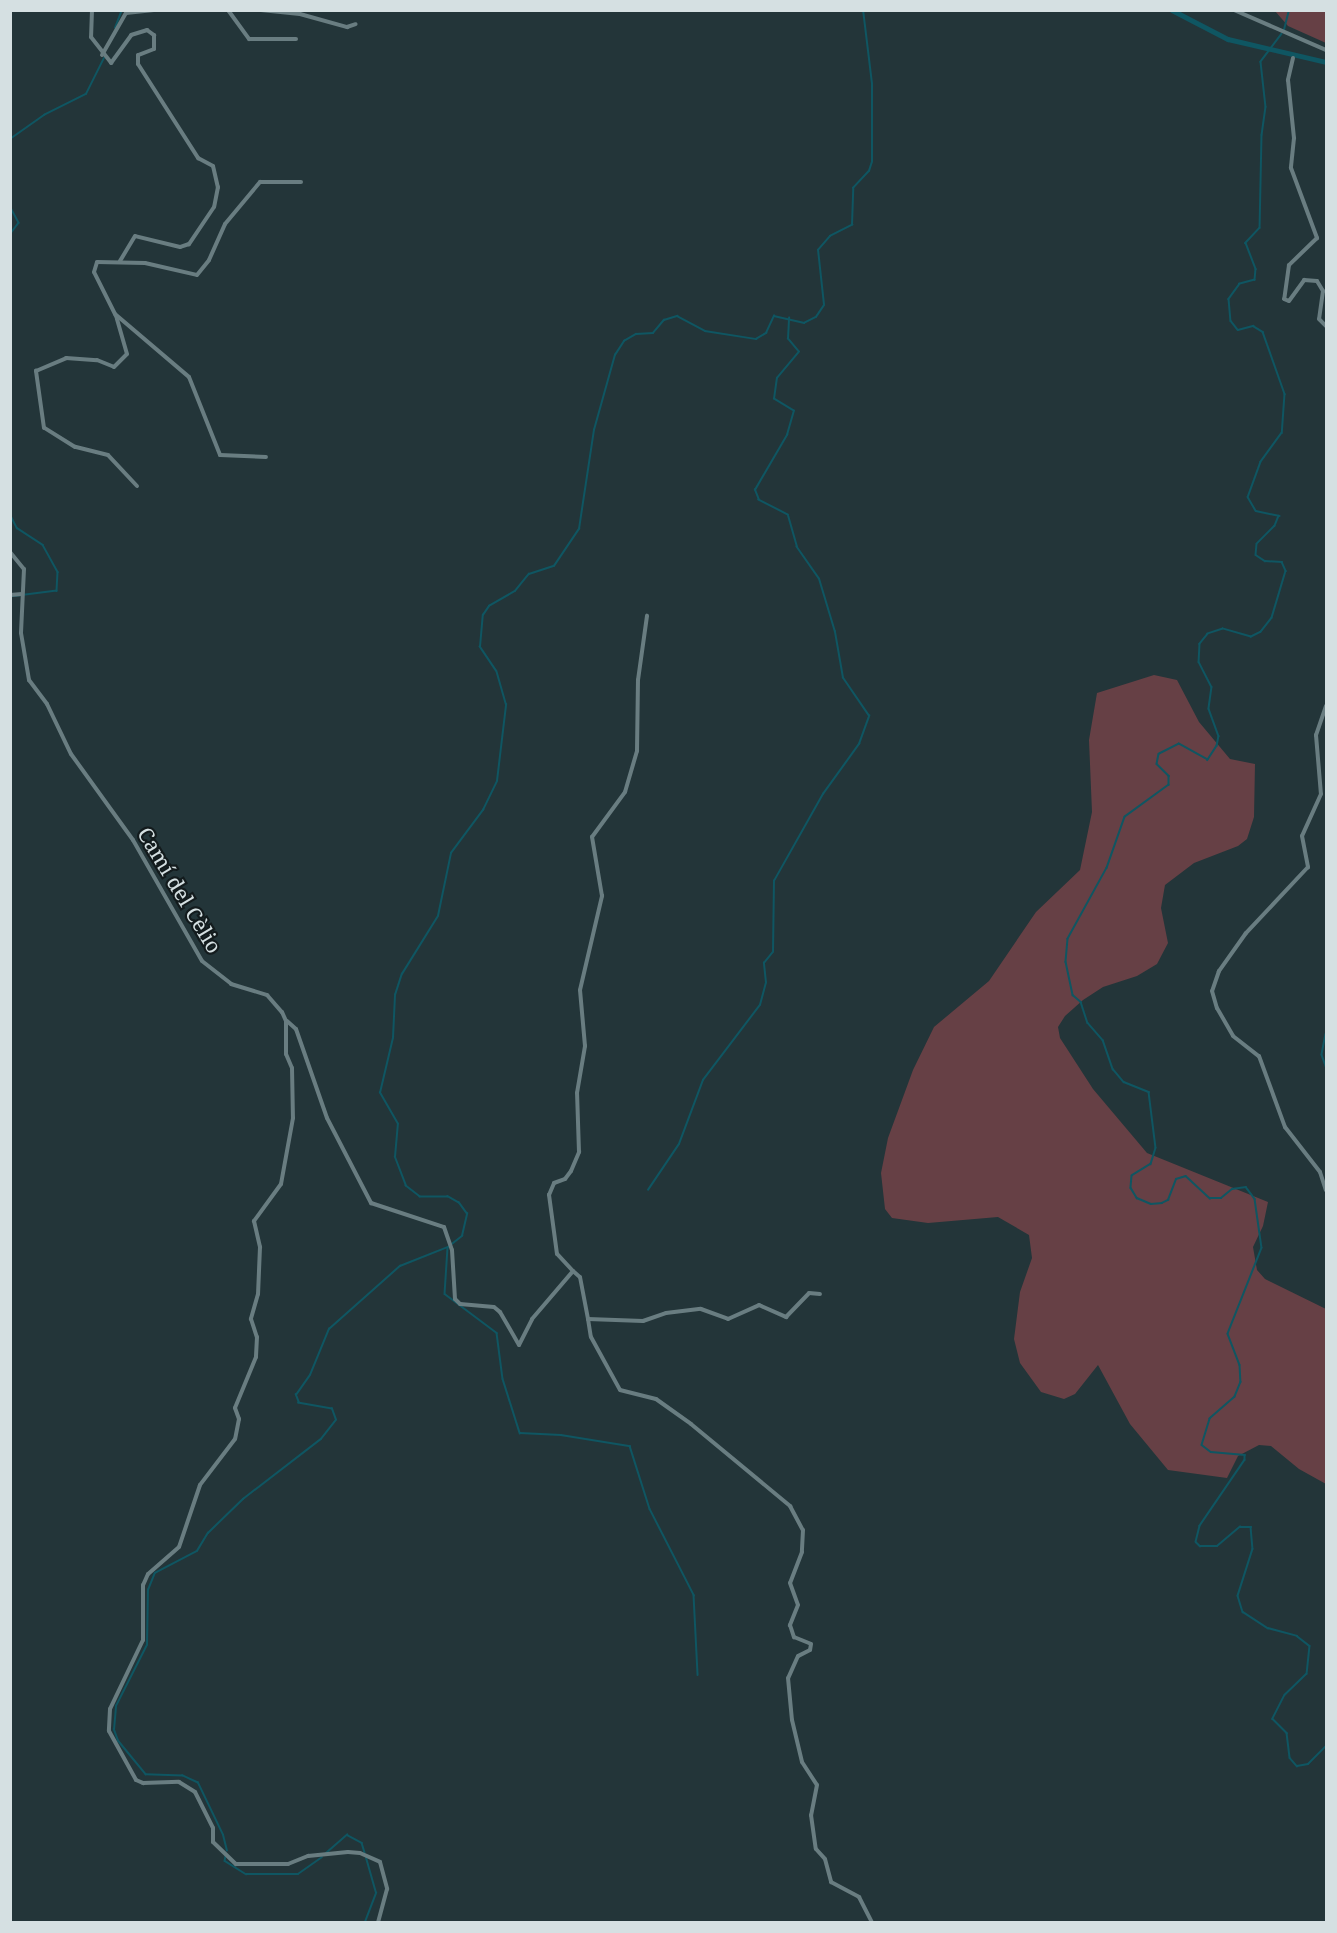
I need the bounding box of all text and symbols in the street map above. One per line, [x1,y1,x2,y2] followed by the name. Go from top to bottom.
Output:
[133,823,227,957] street label: Camí del Cèlio

